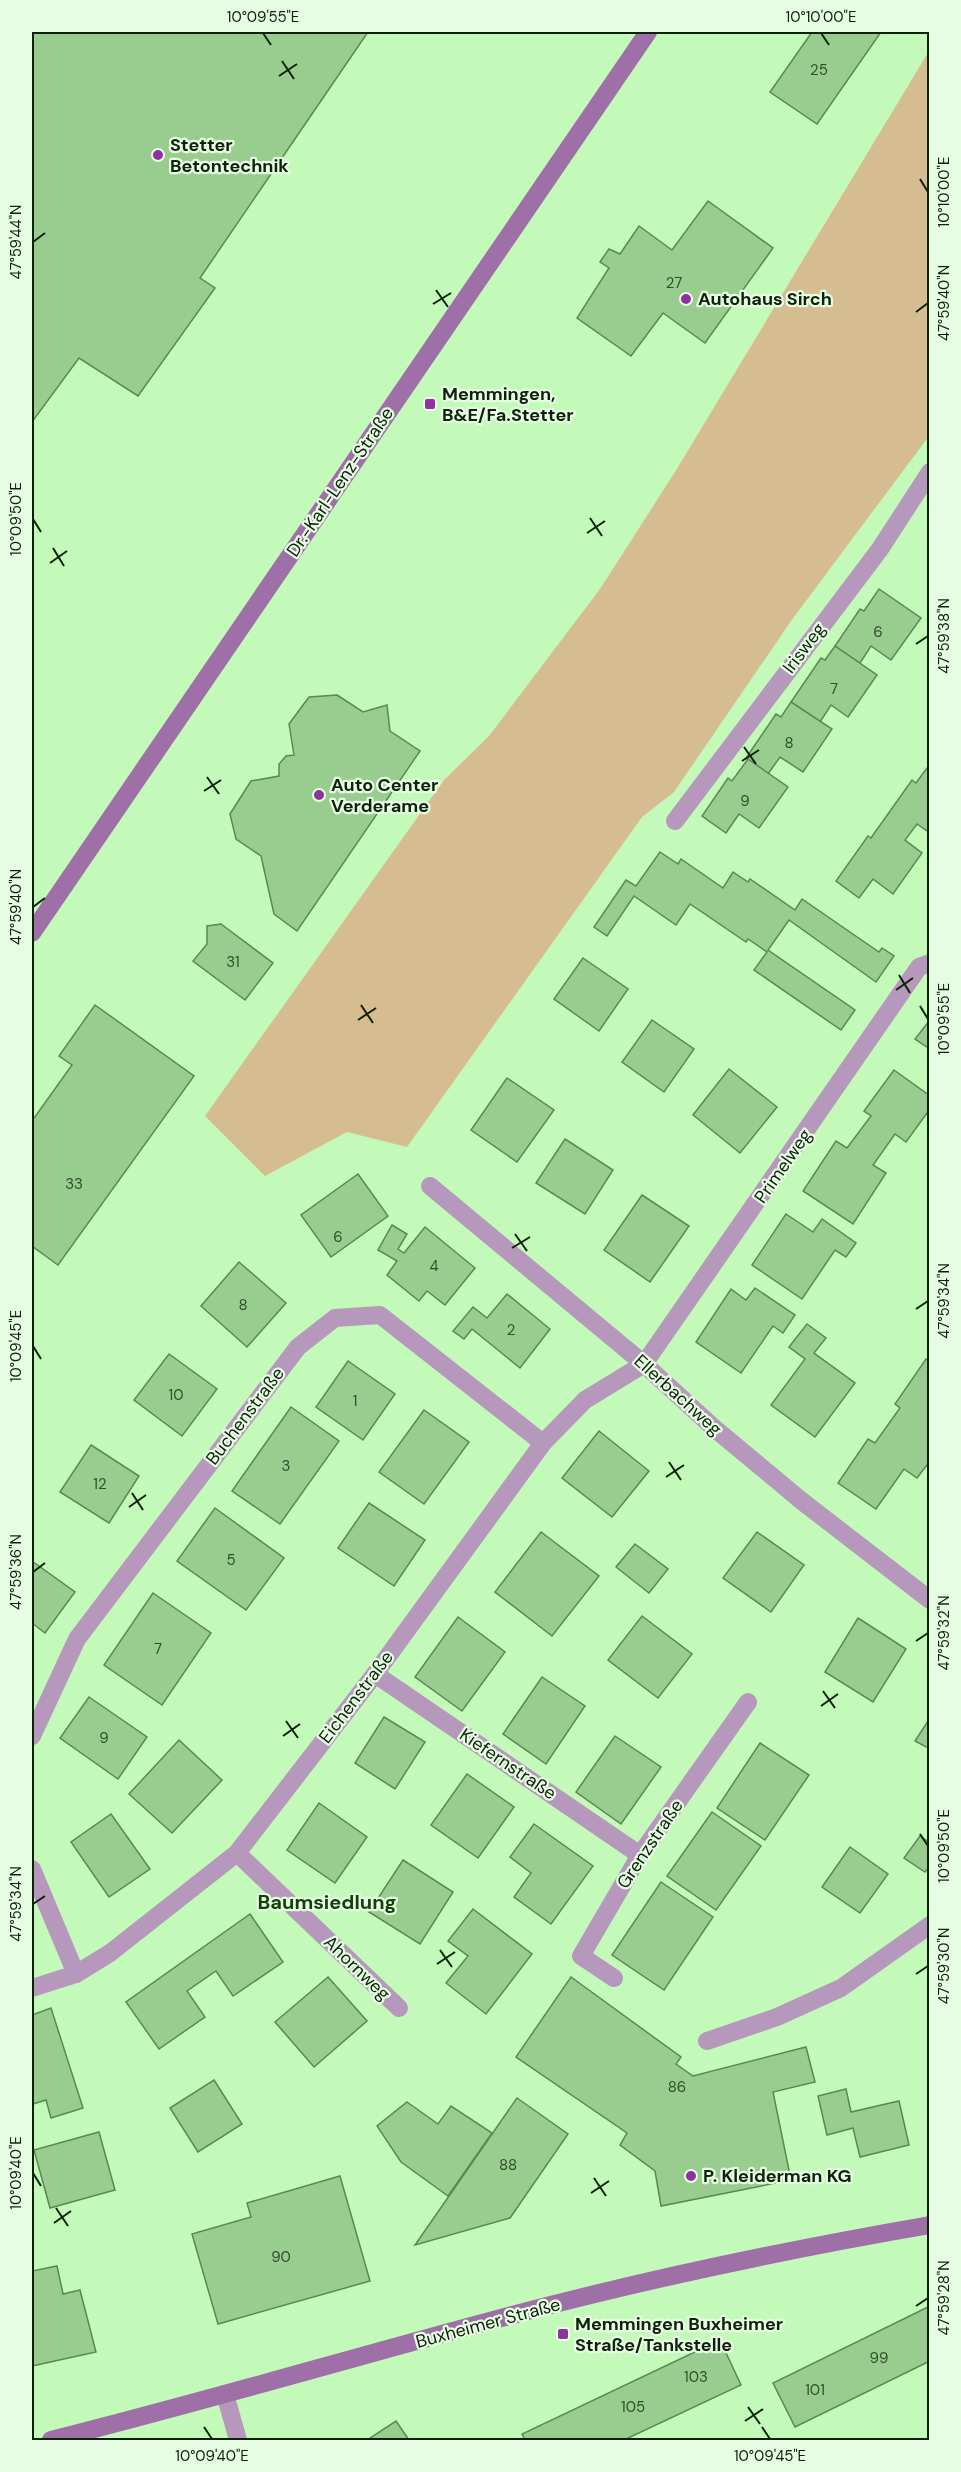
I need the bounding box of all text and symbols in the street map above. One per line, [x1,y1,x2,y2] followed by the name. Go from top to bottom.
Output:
[227,7,299,27] text: 10°09'55"E
[786,7,856,27] text: 10°10'00"E
[810,60,828,80] house number: 25
[170,133,289,178] place label: Stetter Betontechnik
[151,148,165,162] marker: Stetter Betontechnik
[934,157,954,227] text: 10°10'00"E
[6,205,26,279] text: 47°59'44"N
[934,265,954,341] text: 47°59'40"N
[666,273,682,293] house number: 27
[698,287,832,311] place label: Autohaus Sirch
[679,292,693,306] marker: Autohaus Sirch
[442,382,574,427] place label: Memmingen, B&E/Fa.Stetter
[423,397,437,411] marker: Memmingen, B&E/Fa.Stetter
[281,403,399,561] street label: Dr.-Karl-Lenz-Straße
[6,482,26,556] text: 10°09'50"E
[934,598,954,674] text: 47°59'38"N
[777,618,831,678] street label: Irisweg
[873,622,883,642] house number: 6
[830,679,838,699] house number: 7
[784,733,794,753] house number: 8
[331,773,438,818] place label: Auto Center Verderame
[312,788,326,802] marker: Auto Center Verderame
[740,791,750,811] house number: 9
[6,869,26,945] text: 47°59'40"N
[226,952,240,972] house number: 31
[934,983,954,1055] text: 10°09'55"E
[749,1124,817,1208] street label: Primelweg
[65,1174,83,1194] house number: 33
[333,1227,343,1247] house number: 6
[429,1256,439,1276] house number: 4
[934,1263,954,1339] text: 47°59'34"N
[238,1295,248,1315] house number: 8
[6,1310,26,1382] text: 10°09'45"E
[507,1320,515,1340] house number: 2
[629,1349,727,1441] street label: Ellerbachweg
[200,1362,290,1470] street label: Buchenstraße
[169,1385,183,1405] house number: 10
[353,1391,357,1411] house number: 1
[282,1456,290,1476] house number: 3
[93,1474,107,1494] house number: 12
[6,1534,26,1610] text: 47°59'36"N
[226,1550,236,1570] house number: 5
[934,1595,954,1671] text: 47°59'32"N
[154,1639,162,1659] house number: 7
[313,1646,399,1748] street label: Eichenstraße
[455,1723,561,1805] street label: Kiefernstraße
[99,1728,109,1748] house number: 9
[611,1795,689,1893] street label: Grenzstraße
[934,1809,954,1883] text: 10°09'50"E
[6,1866,26,1942] text: 47°59'34"N
[258,1889,396,1915] district label: Baumsiedlung
[934,1928,954,2004] text: 47°59'30"N
[319,1930,395,2006] street label: Ahornweg
[668,2077,686,2097] house number: 86
[6,2136,26,2210] text: 10°09'40"E
[499,2155,517,2175] house number: 88
[703,2164,852,2188] place label: P. Kleiderman KG
[684,2169,698,2183] marker: P. Kleiderman KG
[271,2247,291,2267] house number: 90
[934,2260,954,2336] text: 47°59'28"N
[413,2292,563,2354] street label: Buxheimer Straße
[575,2312,783,2357] place label: Memmingen Buxheimer Straße/Tankstelle
[556,2327,570,2341] marker: Memmingen Buxheimer Straße/Tankstelle
[870,2348,888,2368] house number: 99
[684,2367,708,2387] house number: 103
[805,2380,825,2400] house number: 101
[621,2397,645,2417] house number: 105
[175,2446,249,2466] text: 10°09'40"E
[734,2446,806,2466] text: 10°09'45"E

